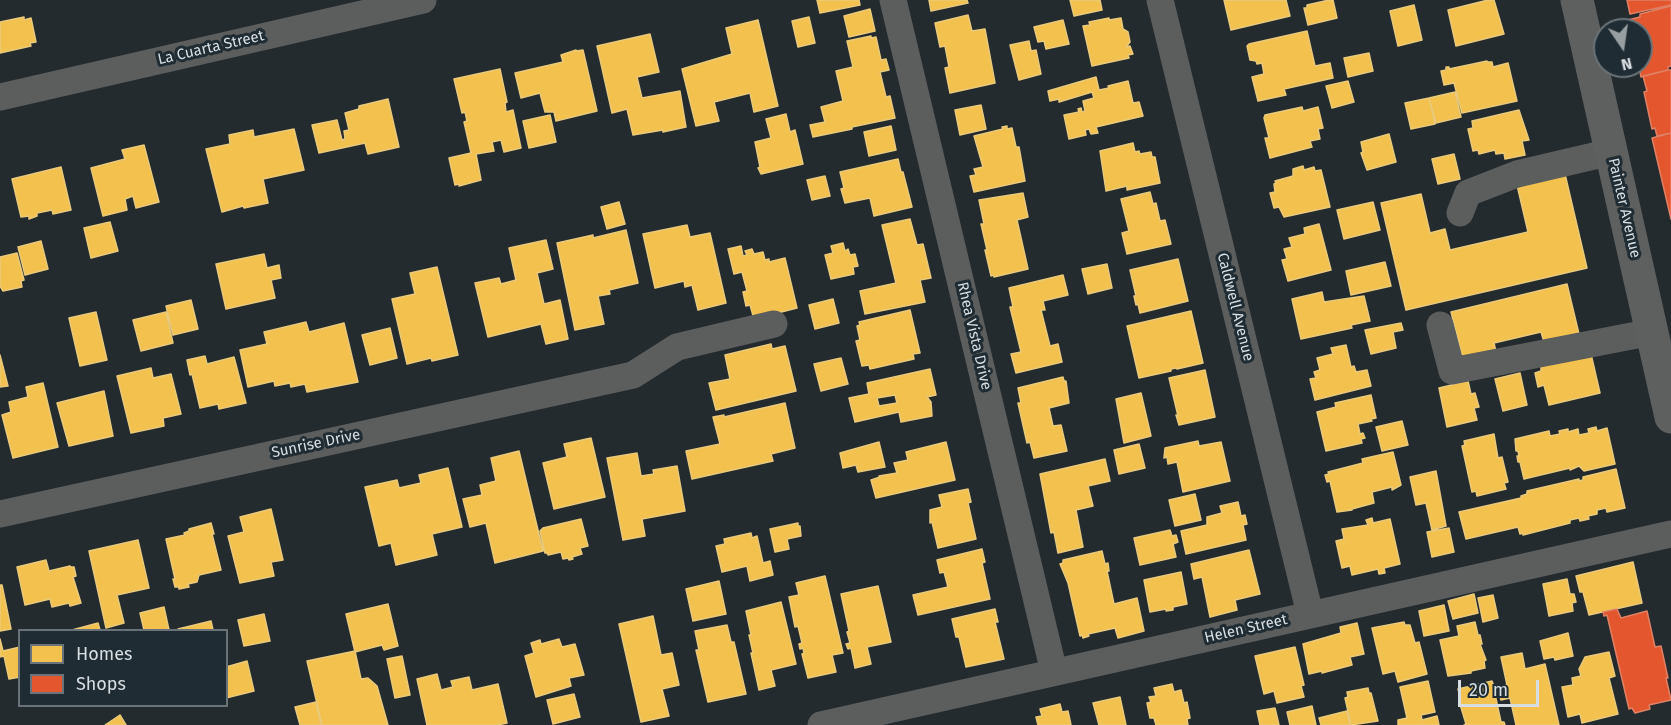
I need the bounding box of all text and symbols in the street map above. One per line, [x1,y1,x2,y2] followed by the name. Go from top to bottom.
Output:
[1593,18,1653,78] north arrow
[156,27,266,69] street label: La Cuarta Street
[1619,54,1634,75] text: N
[1604,156,1644,260] street label: Painter Avenue
[1213,251,1257,363] street label: Caldwell Avenue
[953,280,995,392] street label: Rhea Vista Drive
[270,426,362,462] street label: Sunrise Drive
[1203,611,1289,647] street label: Helen Street
[18,629,228,707] legend
[76,643,132,665] text: Homes
[1461,668,1542,706] scale bar
[76,673,126,695] text: Shops
[1469,679,1508,701] text: 20 m

